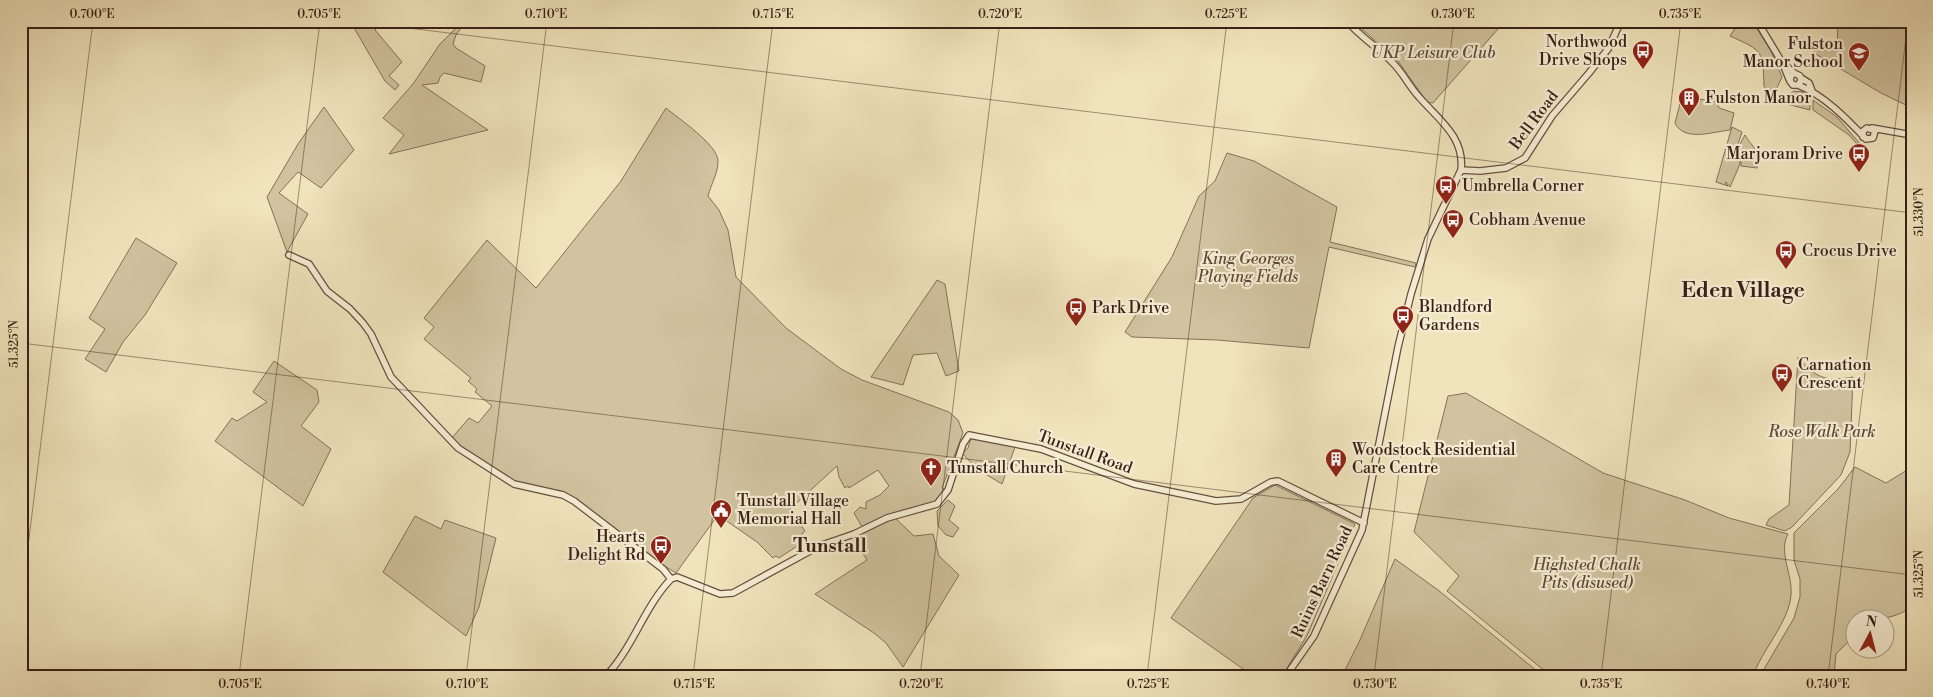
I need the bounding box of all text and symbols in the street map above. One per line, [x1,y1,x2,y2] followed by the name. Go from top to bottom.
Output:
[70,7,115,22] text: 0.700°E
[297,7,341,22] text: 0.705°E
[525,7,567,22] text: 0.710°E
[752,7,794,22] text: 0.715°E
[978,7,1022,22] text: 0.720°E
[1205,7,1247,22] text: 0.725°E
[1431,7,1475,22] text: 0.730°E
[1659,7,1701,22] text: 0.735°E
[1539,32,1627,70] place label: Northwood Drive Shops
[1743,34,1843,72] place label: Fulston Manor School
[1631,39,1655,70] bus stop icon: Northwood Drive Shops
[1847,41,1871,72] school or university icon: Fulston Manor School
[1371,43,1495,63] park label: UKP Leisure Club
[1505,86,1563,154] street label: Bell Road
[1677,86,1701,117] building icon: Fulston Manor
[1705,88,1811,108] place label: Fulston Manor
[1847,142,1871,173] bus stop icon: Marjoram Drive
[1726,144,1843,164] place label: Marjoram Drive
[1434,174,1458,205] bus stop icon: Umbrella Corner
[1462,176,1584,196] place label: Umbrella Corner
[1912,187,1927,237] text: 51.330°N
[1441,208,1465,239] bus stop icon: Cobham Avenue
[1469,210,1586,230] place label: Cobham Avenue
[1774,239,1798,270] bus stop icon: Crocus Drive
[1802,241,1897,261] place label: Crocus Drive
[1197,249,1298,287] park label: King Georges Playing Fields
[1681,278,1805,304] district label: Eden Village
[1064,296,1088,327] bus stop icon: Park Drive
[1418,297,1492,335] place label: Blandford Gardens
[1092,298,1169,318] place label: Park Drive
[1391,304,1415,335] bus stop icon: Blandford Gardens
[7,320,22,368] text: 51.325°N
[1798,355,1872,393] place label: Carnation Crescent
[1770,362,1794,393] bus stop icon: Carnation Crescent
[1767,422,1876,442] park label: Rose Walk Park
[1035,426,1135,478] street label: Tunstall Road
[1351,440,1516,478] place label: Woodstock Residential Care Centre
[1324,447,1348,478] building icon: Woodstock Residential Care Centre
[919,456,943,487] church icon: Tunstall Church
[947,458,1064,478] place label: Tunstall Church
[737,491,849,529] place label: Tunstall Village Memorial Hall
[709,498,733,529] public building icon: Tunstall Village Memorial Hall
[1287,523,1357,641] street label: Ruins Barn Road
[568,527,645,565] place label: Hearts Delight Rd
[649,534,673,565] bus stop icon: Hearts Delight Rd
[793,534,867,558] district label: Tunstall
[1912,550,1927,598] text: 51.325°N
[1532,555,1641,593] park label: Highsted Chalk Pits (disused)
[1846,610,1896,660] north arrow
[1865,612,1878,632] text: N
[218,677,262,692] text: 0.705°E
[446,677,488,692] text: 0.710°E
[673,677,715,692] text: 0.715°E
[899,677,943,692] text: 0.720°E
[1127,677,1169,692] text: 0.725°E
[1353,677,1397,692] text: 0.730°E
[1580,677,1622,692] text: 0.735°E
[1806,677,1850,692] text: 0.740°E

